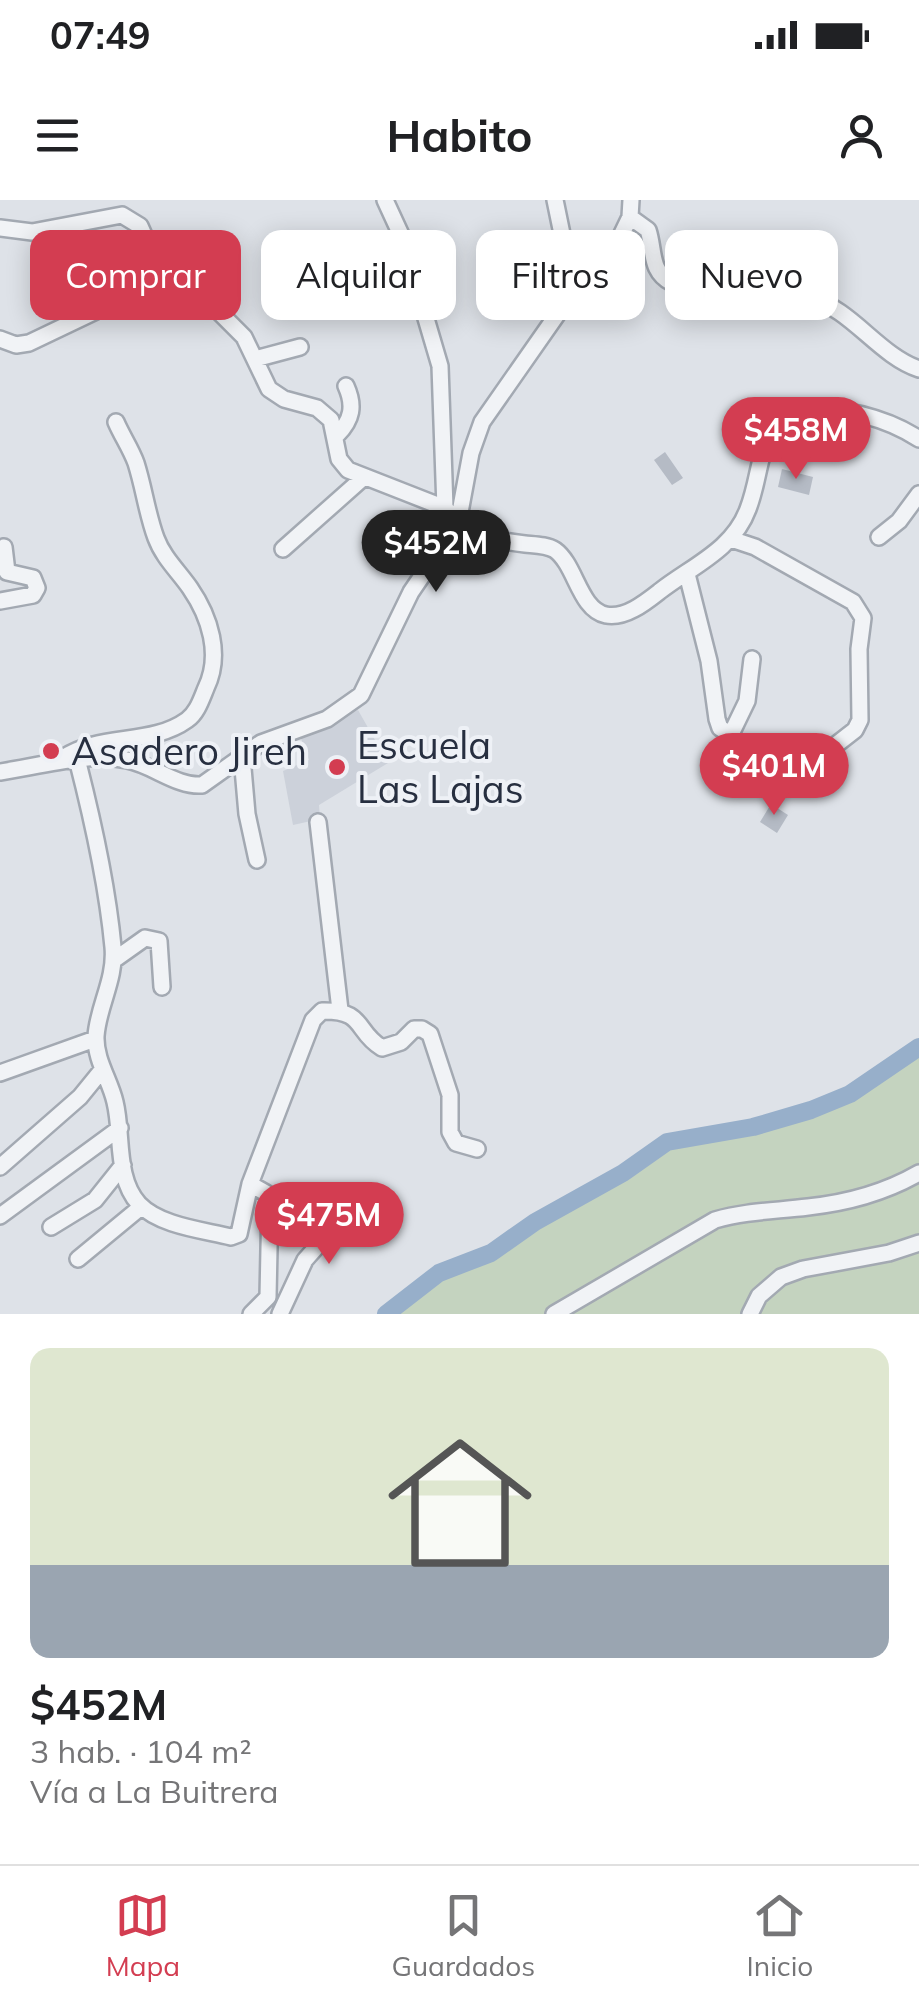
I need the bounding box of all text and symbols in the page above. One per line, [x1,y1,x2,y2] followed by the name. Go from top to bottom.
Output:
[50,11,151,59] text: 07:49
[387,107,532,163] text: Habito
[30,108,85,163] icon: menu
[834,108,889,163] icon: person
[30,230,241,320] chip: Comprar
[261,230,456,320] chip: Alquilar
[476,230,645,320] chip: Filtros
[665,230,838,320] chip: Nuevo
[726,397,866,482] pin: $458M
[744,409,848,449] text: $458M
[366,510,506,595] pin: $452M
[384,522,488,562] text: $452M
[357,721,523,813] place label: Escuela Las Lajas
[71,727,307,775] place label: Asadero Jireh
[704,733,844,818] pin: $401M
[40,740,62,762] marker: Asadero Jireh
[722,745,826,785] text: $401M
[326,756,348,778] marker: Escuela Las Lajas
[259,1182,399,1267] pin: $475M
[277,1194,381,1234] text: $475M
[370,1413,550,1593] icon: home
[30,1678,167,1731] text: $452M
[30,1731,252,1771] text: 3 hab. · 104 m²
[30,1771,279,1811] text: Vía a La Buitrera
[106,1888,180,1983] tab: Mapa
[391,1888,535,1983] tab: Guardados
[746,1888,813,1983] tab: Inicio

